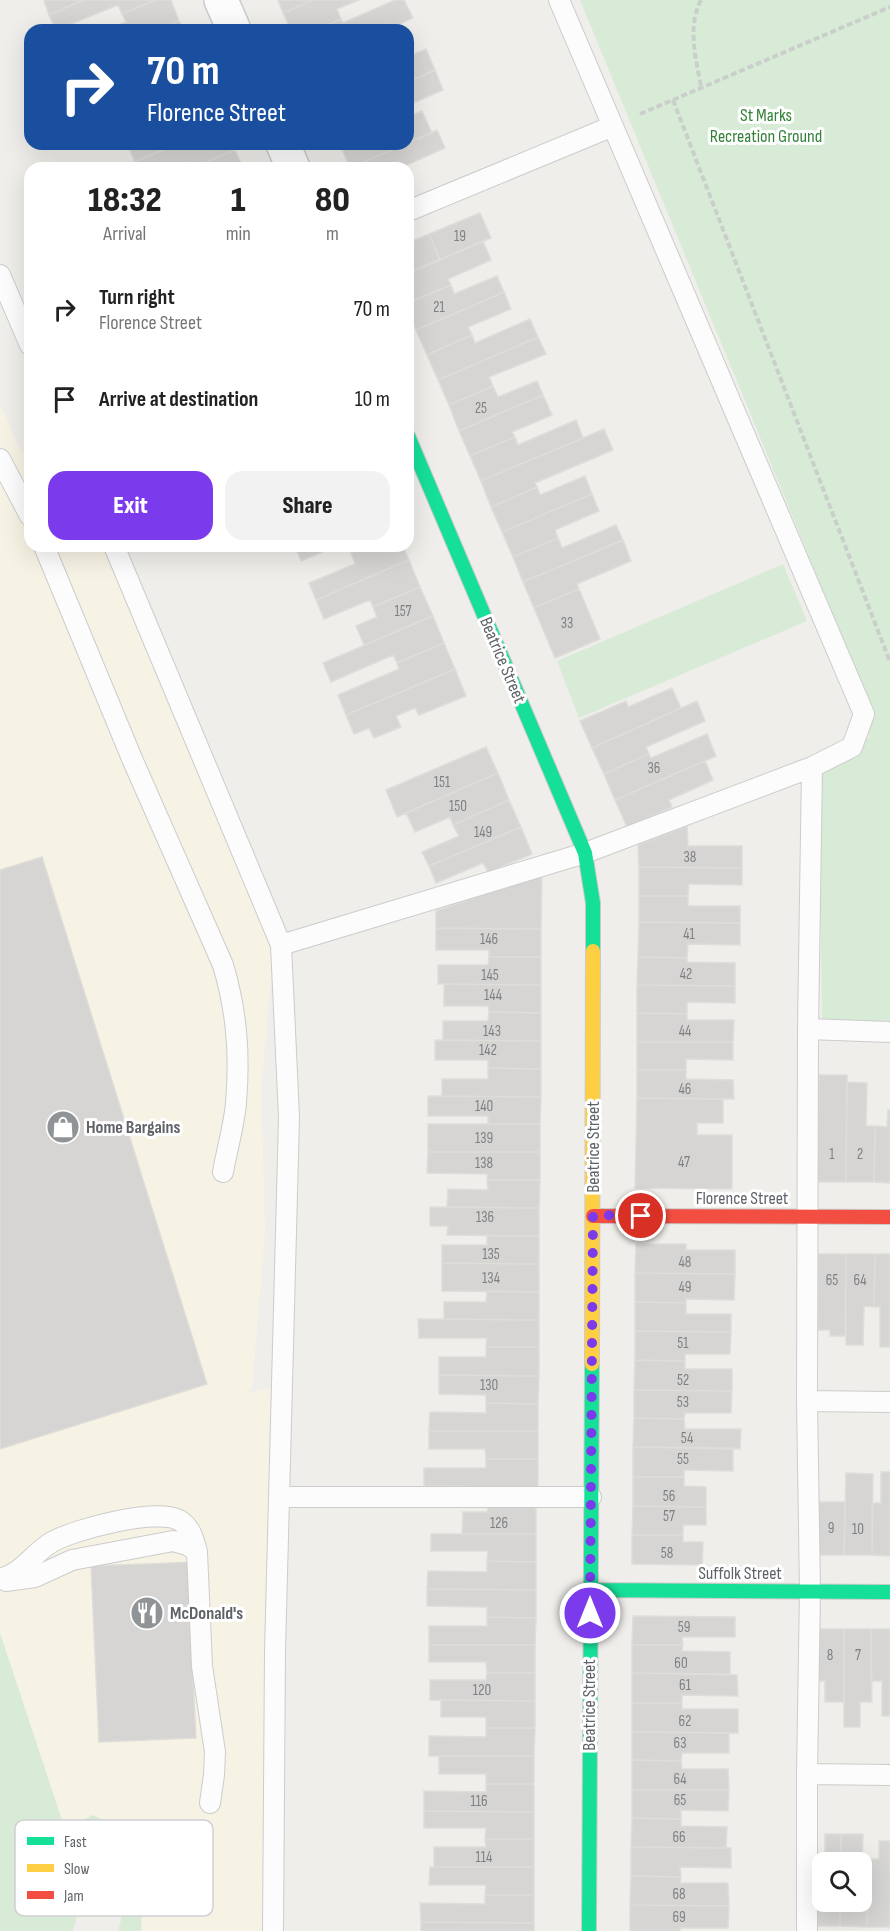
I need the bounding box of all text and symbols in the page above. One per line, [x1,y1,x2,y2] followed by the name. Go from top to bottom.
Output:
[147,46,220,97] text: 70 m
[48,48,126,126] icon: right
[147,97,286,129] text: Florence Street
[710,105,822,147] park label: St Marks Recreation Ground
[88,179,162,222] text: 18:32
[231,179,246,222] text: 1
[315,179,350,222] text: 80
[103,222,146,246] text: Arrival
[226,222,251,246] text: min
[326,222,339,246] text: m
[454,227,466,246] house number: 19
[99,284,175,311] text: Turn right
[48,293,81,326] icon: right
[354,296,390,323] text: 70 m
[433,298,445,317] house number: 21
[99,311,202,335] text: Florence Street
[48,383,81,416] icon: arrive
[99,386,258,413] text: Arrive at destination
[355,386,390,413] text: 10 m
[475,399,487,418] house number: 25
[48,471,213,540] button: Exit
[225,471,390,540] button: Share
[394,602,412,621] house number: 157
[475,614,530,707] street label: Beatrice Street
[561,614,573,633] house number: 33
[648,759,660,778] house number: 36
[434,773,451,792] house number: 151
[449,797,467,816] house number: 150
[474,823,492,842] house number: 149
[684,848,696,867] house number: 38
[683,925,696,944] house number: 41
[480,930,498,949] house number: 146
[680,965,692,984] house number: 42
[481,966,499,985] house number: 145
[484,986,502,1005] house number: 144
[483,1022,501,1041] house number: 143
[679,1022,691,1041] house number: 44
[479,1041,497,1060] house number: 142
[679,1080,691,1099] house number: 46
[475,1097,493,1116] house number: 140
[583,1101,604,1193] street label: Beatrice Street
[45,1109,81,1145] shop icon: Home Bargains
[86,1117,180,1138] place label: Home Bargains
[475,1129,493,1148] house number: 139
[829,1145,835,1164] house number: 1
[857,1145,863,1164] house number: 2
[678,1153,690,1172] house number: 47
[475,1154,493,1173] house number: 138
[696,1188,789,1209] street label: Florence Street
[615,1190,666,1241] pin
[624,1199,657,1232] icon: arrive
[476,1208,494,1227] house number: 136
[482,1245,500,1264] house number: 135
[679,1253,691,1272] house number: 48
[482,1269,500,1288] house number: 134
[826,1271,838,1290] house number: 65
[853,1271,867,1290] house number: 64
[679,1278,691,1297] house number: 49
[677,1334,689,1353] house number: 51
[677,1371,689,1390] house number: 52
[480,1376,498,1395] house number: 130
[677,1393,689,1412] house number: 53
[681,1429,693,1448] house number: 54
[677,1450,689,1469] house number: 55
[663,1487,675,1506] house number: 56
[663,1507,675,1526] house number: 57
[490,1514,508,1533] house number: 126
[828,1519,834,1538] house number: 9
[852,1520,864,1539] house number: 10
[661,1544,673,1563] house number: 58
[698,1563,782,1584] street label: Suffolk Street
[558,1581,622,1645] position arrow
[129,1595,165,1631] restaurant icon: McDonald's
[170,1603,243,1624] place label: McDonald's
[678,1618,690,1637] house number: 59
[827,1646,833,1665] house number: 8
[855,1646,861,1665] house number: 7
[674,1654,688,1673] house number: 60
[579,1659,600,1751] street label: Beatrice Street
[679,1676,692,1695] house number: 61
[473,1681,491,1700] house number: 120
[679,1712,691,1731] house number: 62
[674,1734,686,1753] house number: 63
[673,1770,687,1789] house number: 64
[674,1791,686,1810] house number: 65
[470,1792,488,1811] house number: 116
[15,1820,213,1916] legend
[672,1828,686,1847] house number: 66
[64,1833,87,1852] text: Fast
[476,1848,492,1867] house number: 114
[812,1852,872,1912] map controls
[812,1852,872,1912] button: search
[64,1860,89,1879] text: Slow
[672,1885,686,1904] house number: 68
[63,1887,84,1906] text: Jam
[672,1908,686,1927] house number: 69

